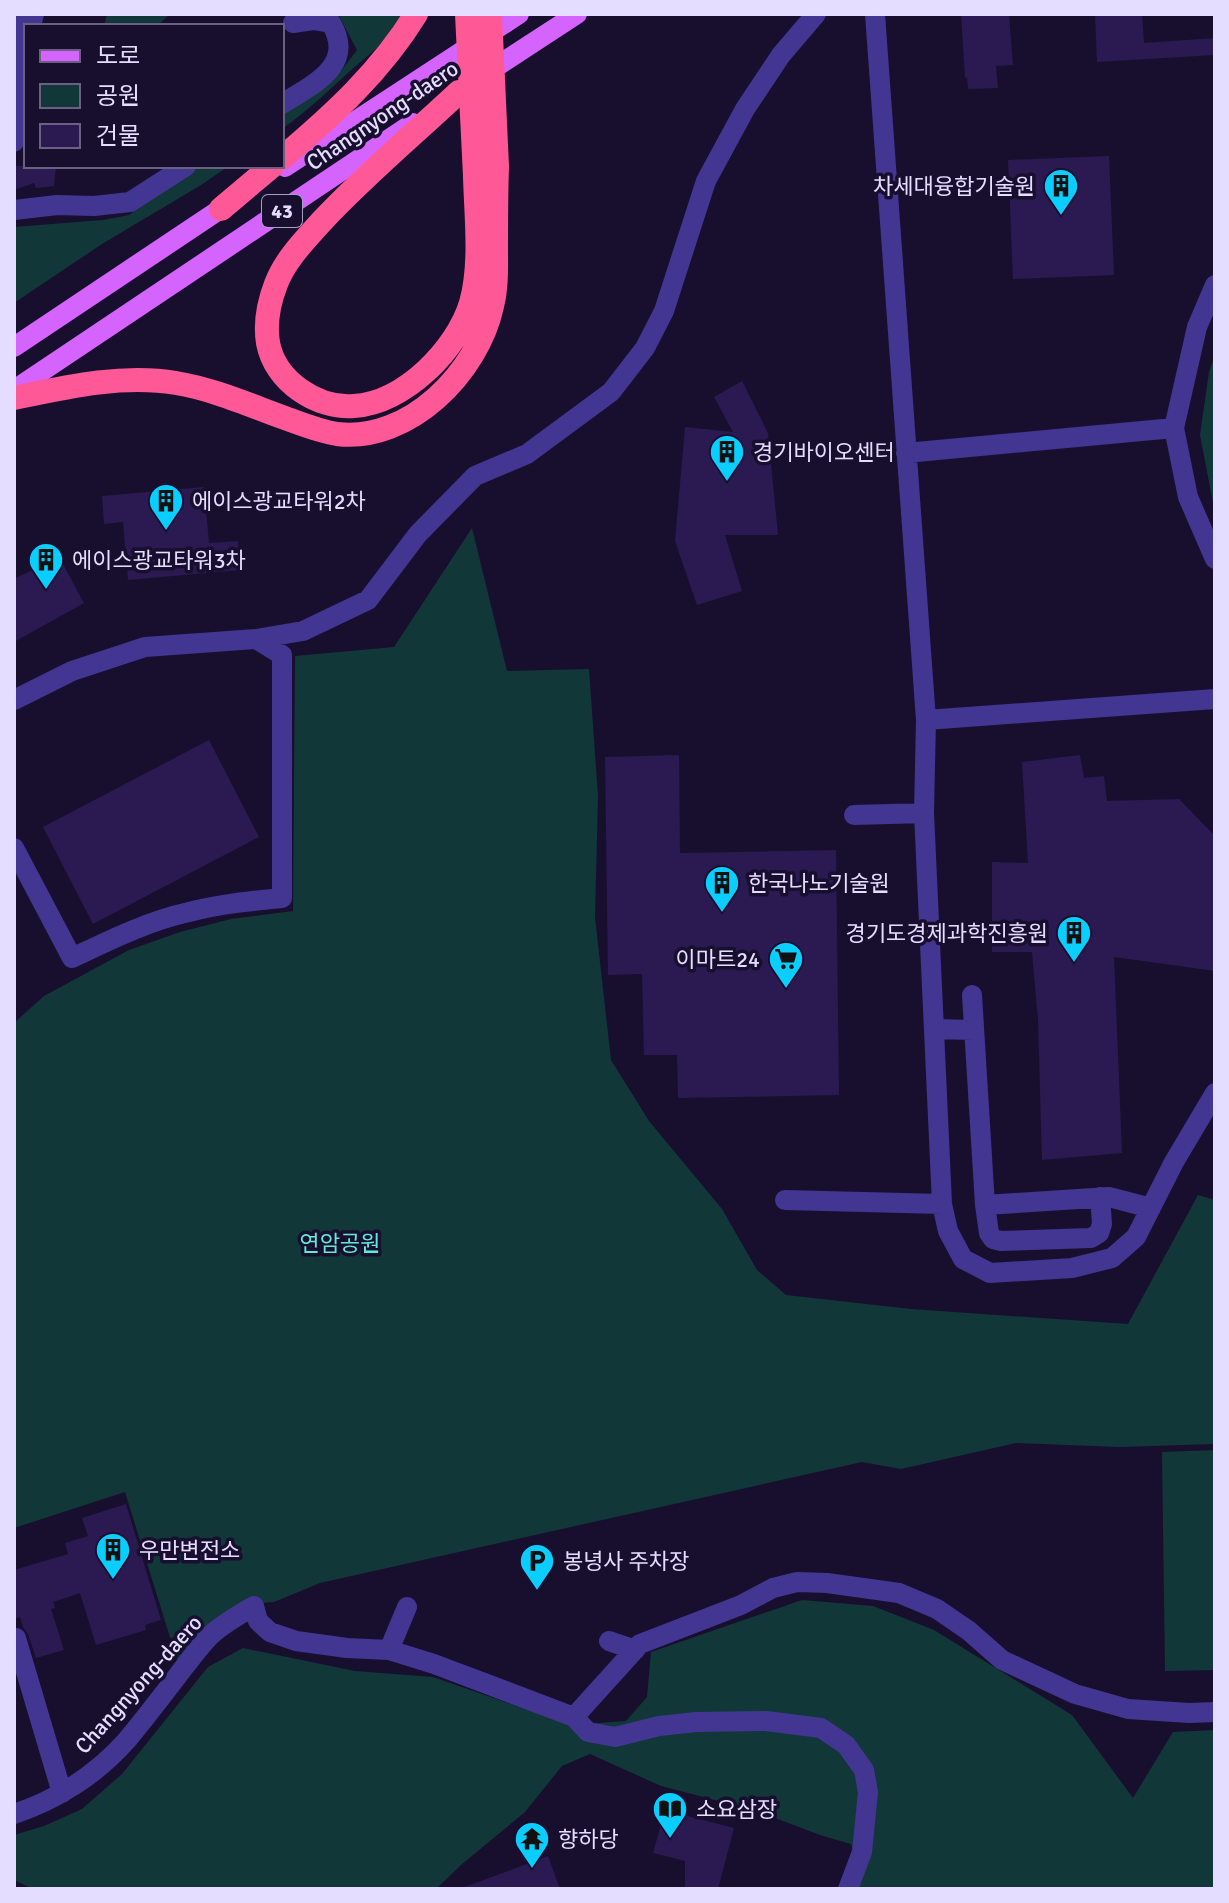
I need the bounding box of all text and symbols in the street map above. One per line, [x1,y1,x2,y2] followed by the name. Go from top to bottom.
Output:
[24,24,284,168] legend
[96,41,140,71] text: 도로
[301,55,463,176] street label: Changnyong-daero
[96,81,140,111] text: 공원
[96,121,140,151] text: 건물
[1042,167,1080,217] building icon: 차세대융합기술원
[873,173,1035,200] place label: 차세대융합기술원
[262,195,302,227] road number: 43
[708,433,746,483] building icon: 경기바이오센터
[753,439,895,466] place label: 경기바이오센터
[147,482,185,532] building icon: 에이스광교타워2차
[192,488,366,515] place label: 에이스광교타워2차
[27,541,65,591] building icon: 에이스광교타워3차
[72,547,246,574] place label: 에이스광교타워3차
[703,864,741,914] building icon: 한국나노기술원
[748,870,890,897] place label: 한국나노기술원
[1055,914,1093,964] building icon: 경기도경제과학진흥원
[846,920,1048,947] place label: 경기도경제과학진흥원
[767,940,805,990] supermarket icon: 이마트24
[676,946,760,973] place label: 이마트24
[300,1230,380,1257] park label: 연암공원
[94,1531,132,1581] building icon: 우만변전소
[139,1537,240,1564] place label: 우만변전소
[518,1542,556,1592] parking icon: 봉녕사 주차장
[563,1548,689,1575] place label: 봉녕사 주차장
[69,1609,208,1759] street label: Changnyong-daero
[651,1790,689,1840] library icon: 소요삼장
[696,1796,777,1823] place label: 소요삼장
[513,1820,551,1870] temple icon: 향하당
[558,1826,619,1853] place label: 향하당

